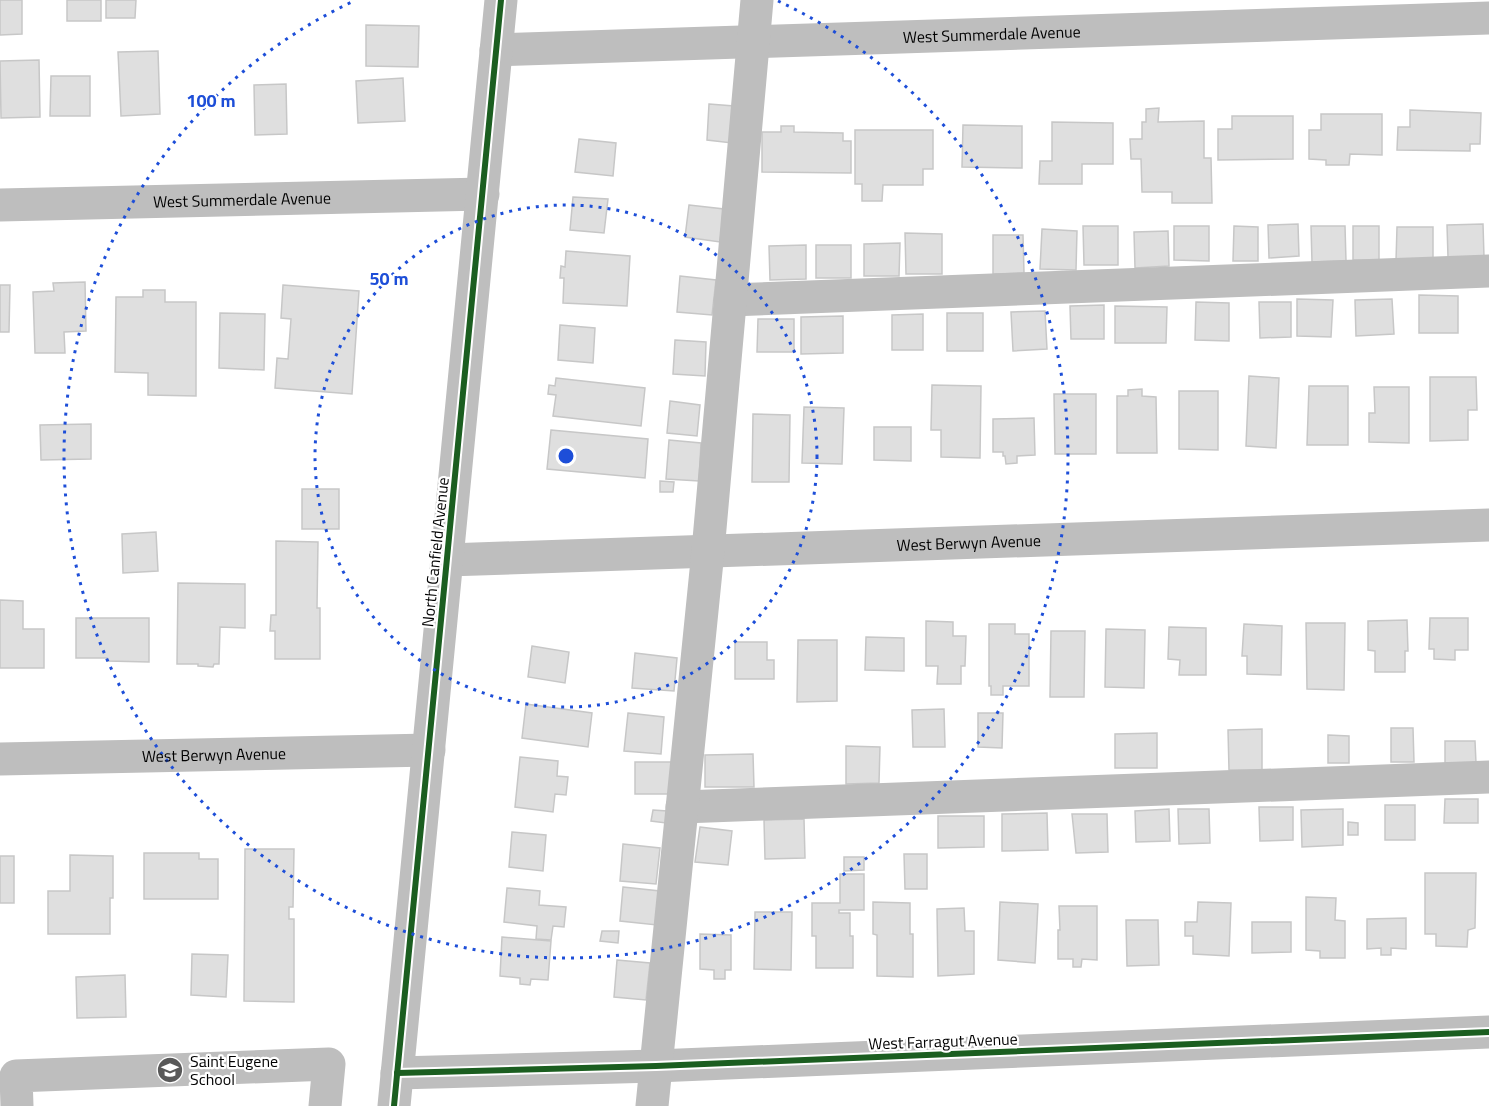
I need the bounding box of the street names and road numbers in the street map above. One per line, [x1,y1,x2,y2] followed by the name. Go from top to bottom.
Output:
[902,19,1081,49] street label: West Summerdale Avenue
[153,185,331,214] street label: West Summerdale Avenue
[415,476,455,628] street label: North Canfield Avenue
[896,528,1041,557] street label: West Berwyn Avenue
[142,741,286,768] street label: West Berwyn Avenue
[868,1026,1018,1056] street label: West Farragut Avenue

